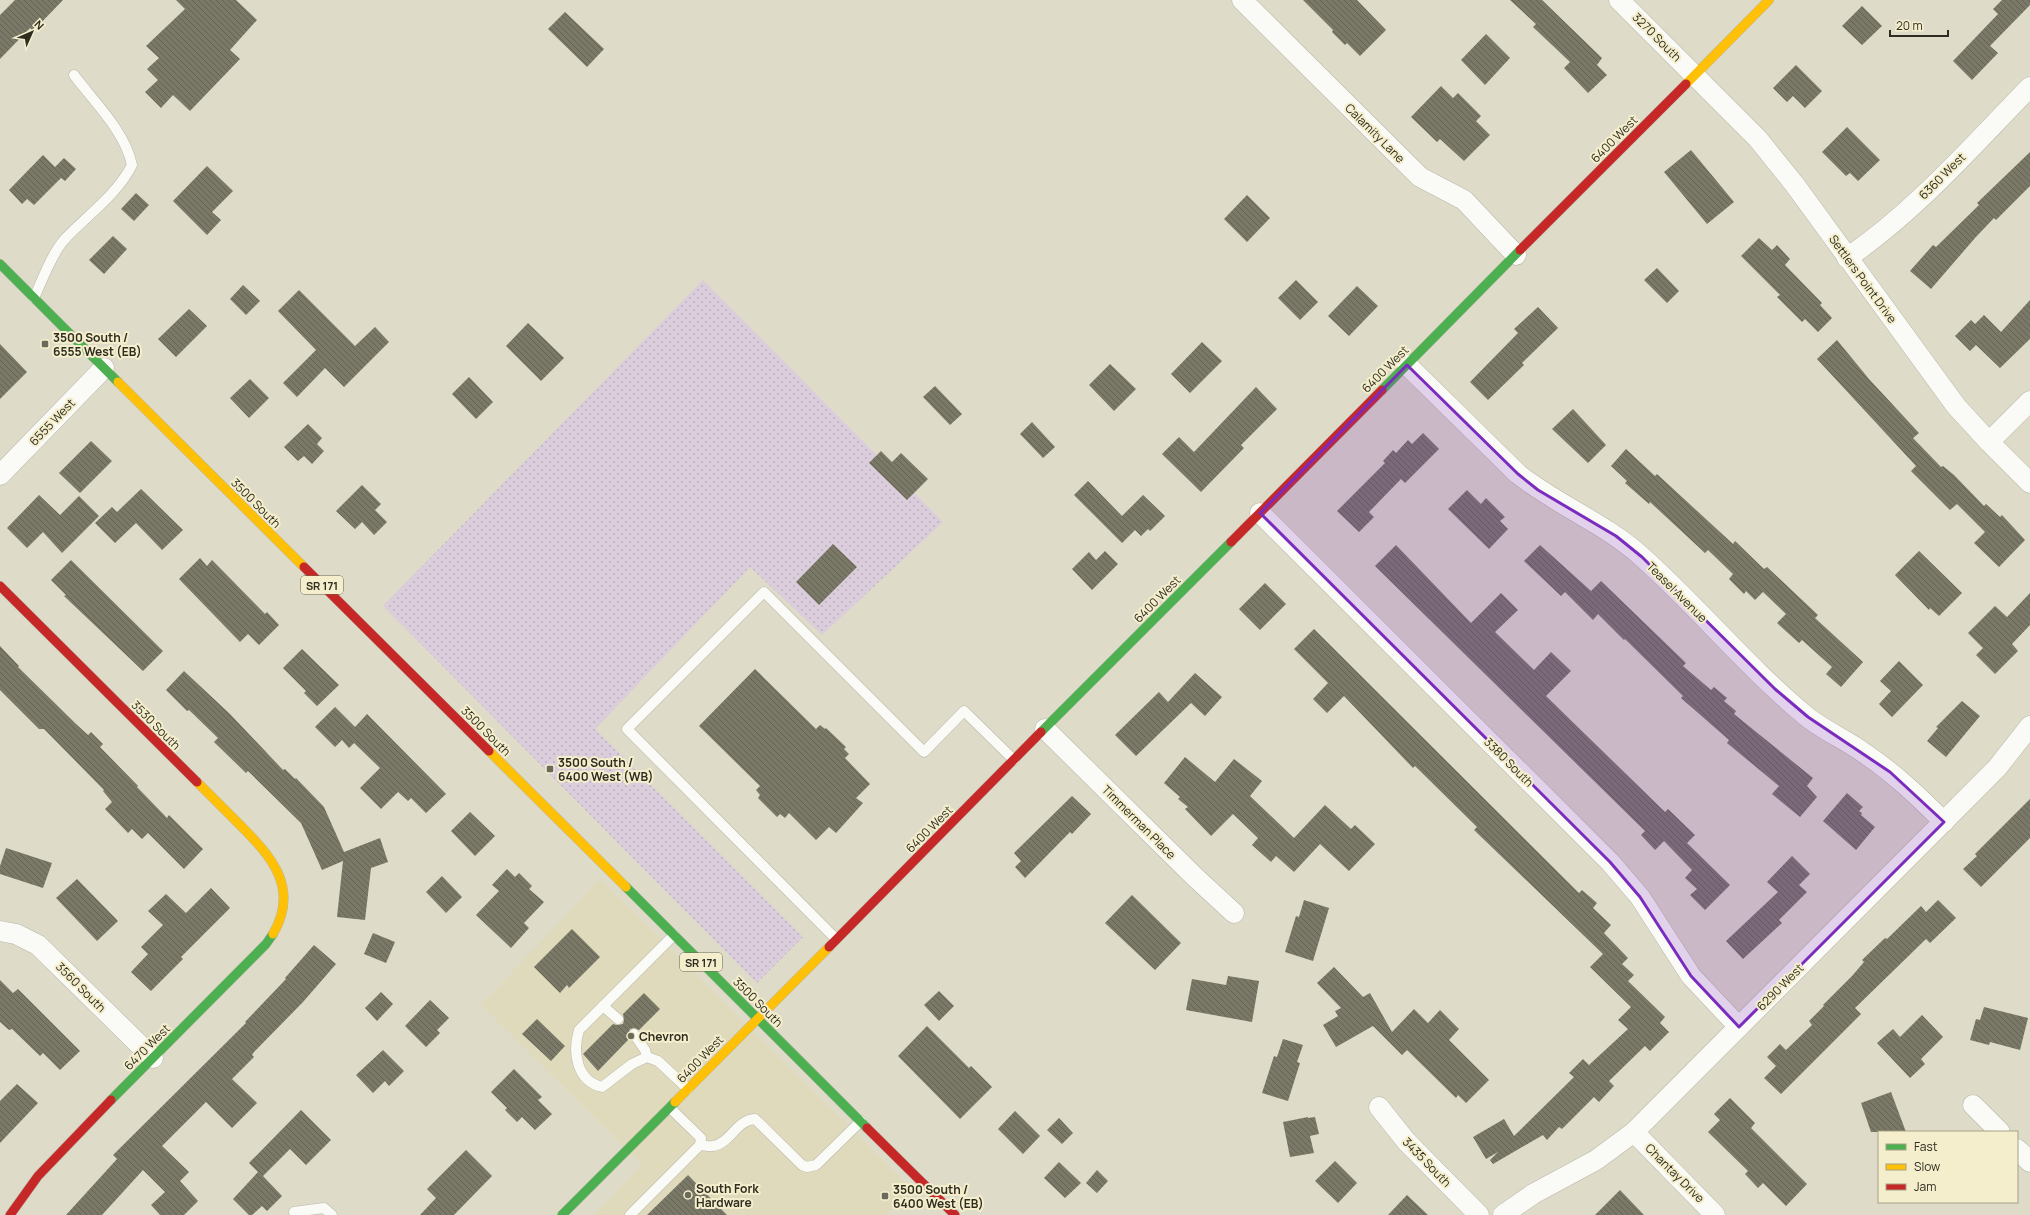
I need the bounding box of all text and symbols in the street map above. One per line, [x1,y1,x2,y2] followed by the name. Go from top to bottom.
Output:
[1629,9,1685,65] street label: 3270 South
[12,12,52,52] north arrow
[1890,12,1948,38] scale bar
[31,16,48,33] text: N
[1896,17,1923,34] text: 20 m
[1341,99,1409,167] street label: Calamity Lane
[1587,112,1641,166] street label: 6400 West
[1915,149,1969,203] street label: 6360 West
[1825,231,1901,327] street label: Settlers Point Drive
[53,329,142,360] place label: 3500 South / 6555 West (EB)
[40,339,50,349] marker: 3500 South / 6555 West (EB)
[1358,342,1412,396] street label: 6400 West
[25,395,79,449] street label: 6555 West
[227,474,285,532] street label: 3500 South
[1643,558,1711,626] street label: Teasel Avenue
[1130,572,1184,626] street label: 6400 West
[301,576,343,594] road number: SR 171
[128,697,184,753] street label: 3530 South
[457,702,515,760] street label: 3500 South
[1481,734,1537,790] street label: 3380 South
[558,754,653,785] place label: 3500 South / 6400 West (WB)
[545,764,555,774] marker: 3500 South / 6400 West (WB)
[1098,781,1180,863] street label: Timmerman Place
[902,802,956,856] street label: 6400 West
[680,953,722,971] road number: SR 171
[52,958,110,1016] street label: 3560 South
[1753,960,1807,1014] street label: 6290 West
[729,973,787,1031] street label: 3500 South
[120,1020,174,1074] street label: 6470 West
[639,1028,689,1045] place label: Chevron
[626,1031,636,1041] marker: Chevron
[673,1031,727,1087] street label: 6400 West
[1878,1131,2018,1203] legend
[1399,1133,1455,1191] street label: 3435 South
[1914,1138,1938,1155] text: Fast
[1642,1140,1708,1206] street label: Chantay Drive
[1914,1158,1940,1175] text: Slow
[1914,1178,1936,1195] text: Jam
[696,1180,759,1211] place label: South Fork Hardware
[893,1181,984,1212] place label: 3500 South / 6400 West (EB)
[683,1190,693,1200] marker: South Fork Hardware
[880,1191,890,1201] marker: 3500 South / 6400 West (EB)

